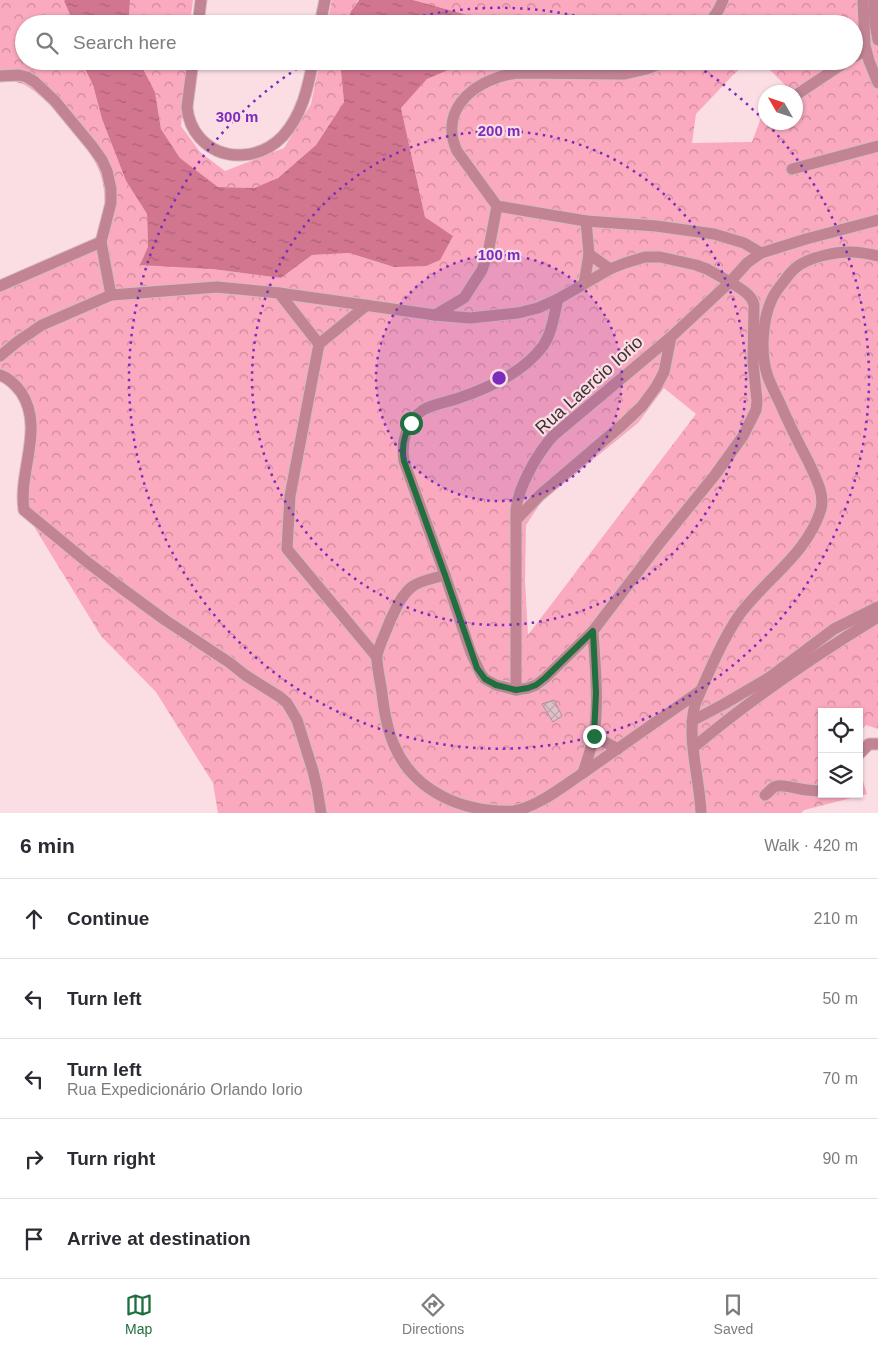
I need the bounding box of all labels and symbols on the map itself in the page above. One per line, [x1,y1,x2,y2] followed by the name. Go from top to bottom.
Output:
[758,85,803,130] north arrow
[216,108,258,125] text: 300 m
[478,122,520,139] text: 200 m
[478,246,520,263] text: 100 m
[531,332,647,438] street label: Rua Laercio Iorio
[490,369,508,387] centre of rings
[400,412,423,435] route start
[583,725,606,748] route end

